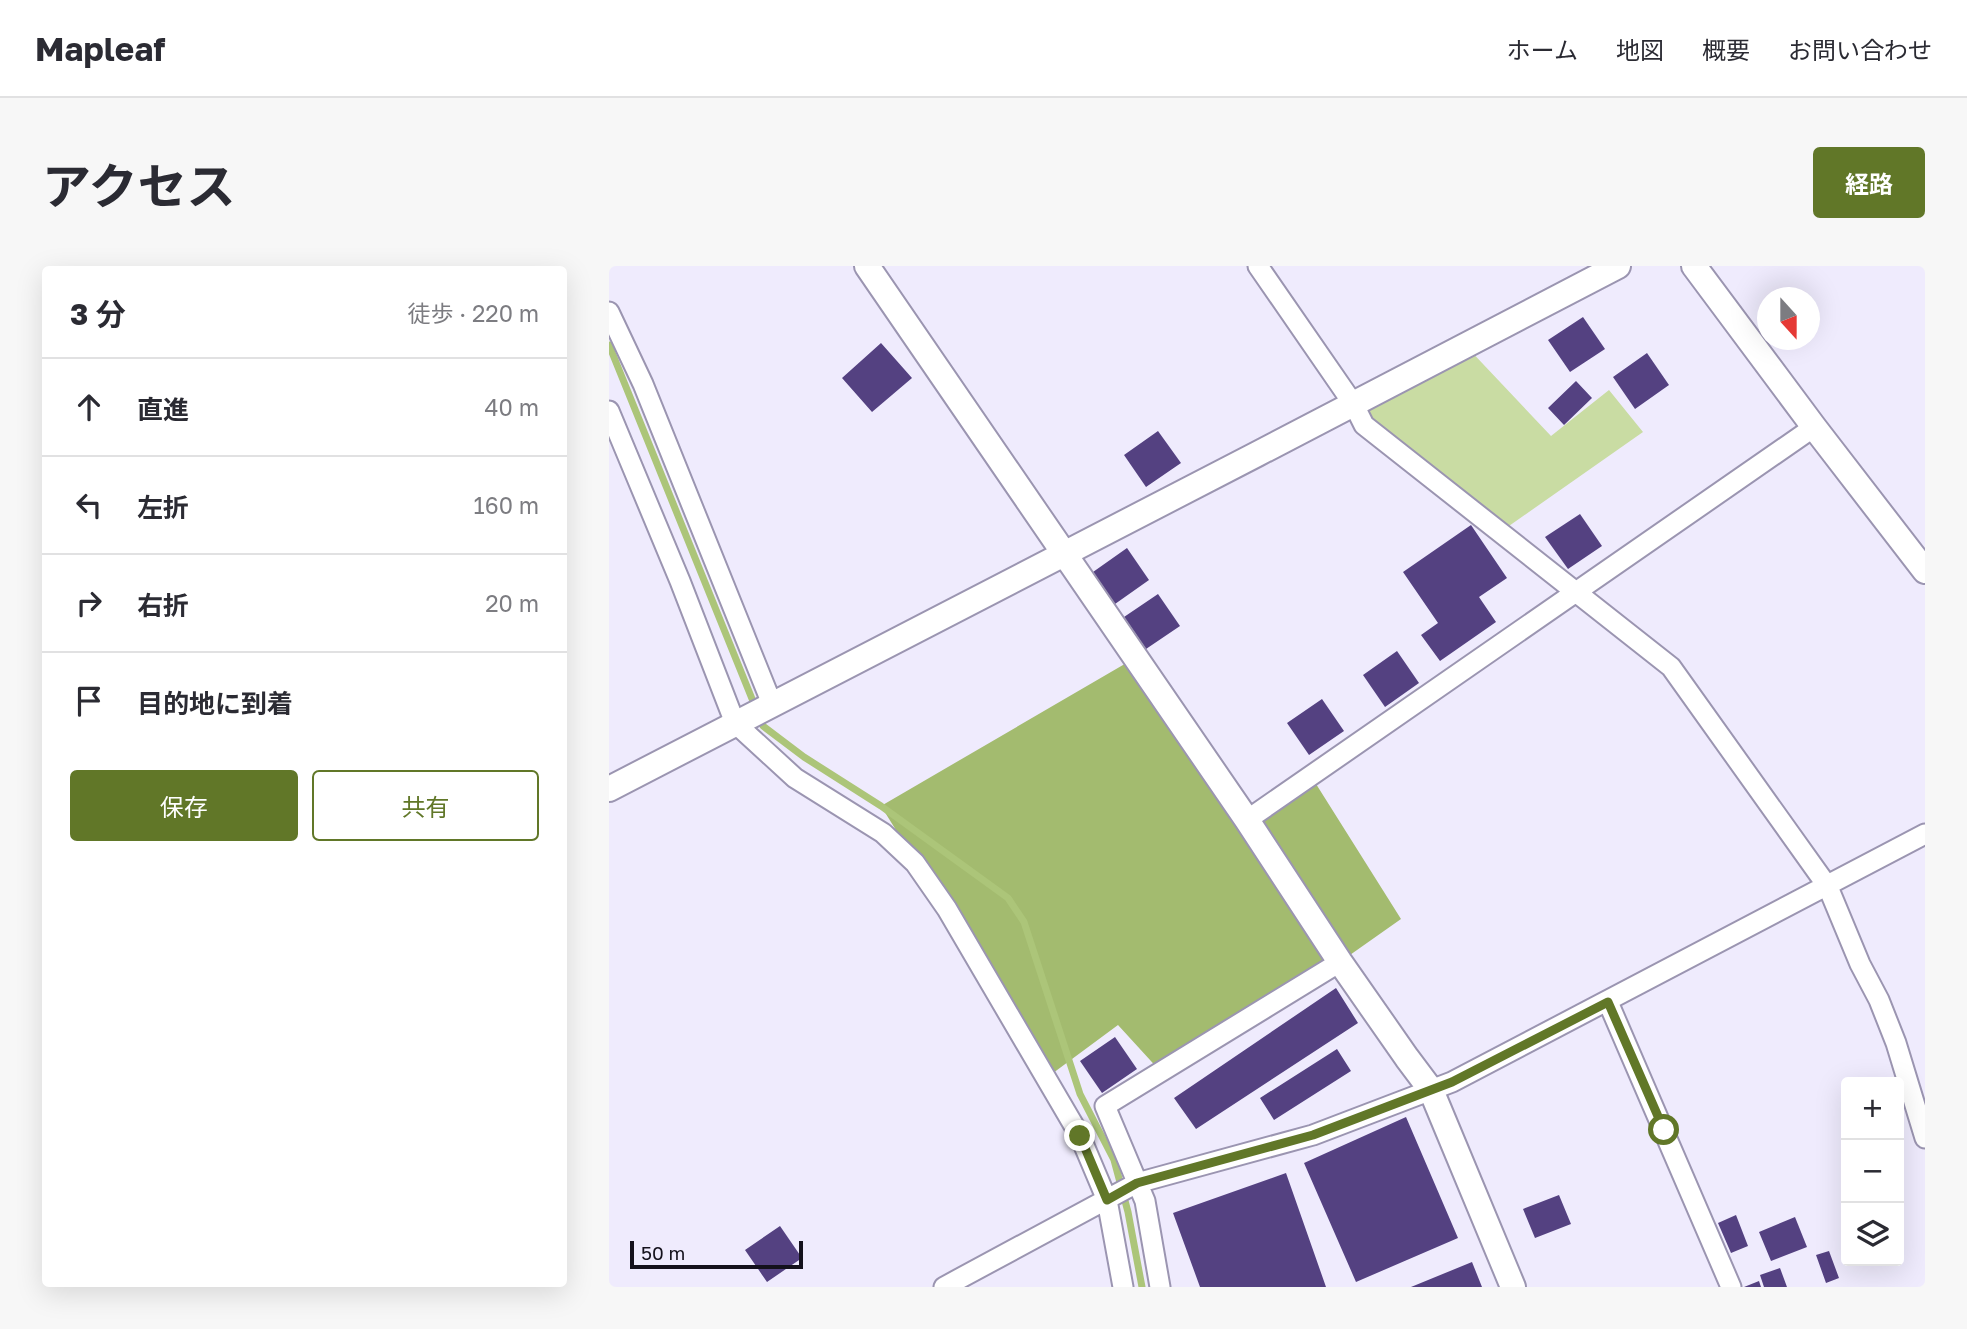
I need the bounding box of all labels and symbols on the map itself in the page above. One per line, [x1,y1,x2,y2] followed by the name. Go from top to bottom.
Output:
[1757,287,1820,350] north arrow
[1648,1114,1679,1145] route start
[1064,1120,1095,1151] route end
[630,1238,803,1270] scale bar

